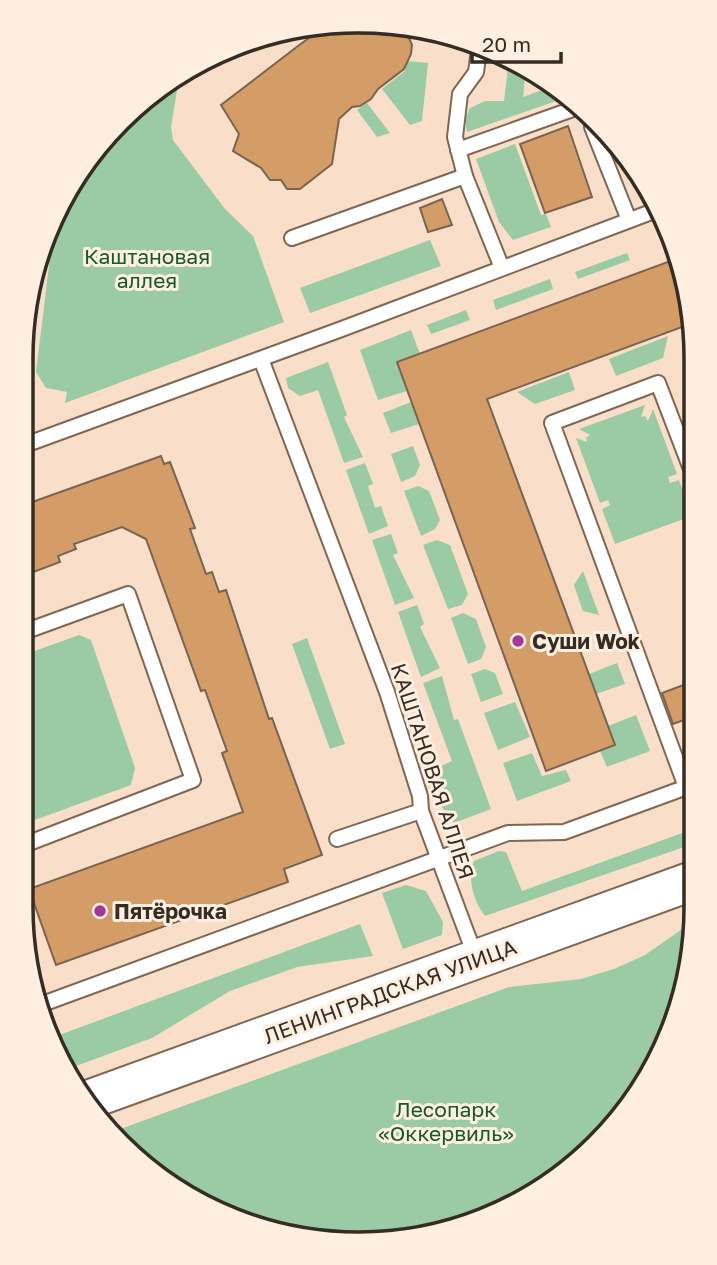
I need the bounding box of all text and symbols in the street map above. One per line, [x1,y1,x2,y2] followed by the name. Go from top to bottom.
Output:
[472,21,561,65] scale bar
[482,31,531,57] text: 20 m
[84,243,210,293] park label: Каштановая аллея
[532,628,640,654] place label: Суши Wok
[510,633,526,649] marker: Суши Wok
[386,660,480,882] street label: КАШТАНОВАЯ АЛЛЕЯ
[114,898,227,924] place label: Пятёрочка
[92,903,108,919] marker: Пятёрочка
[260,933,520,1049] street label: ЛЕНИНГРАДСКАЯ УЛИЦА
[378,1096,514,1146] park label: Лесопарк «Оккервиль»

